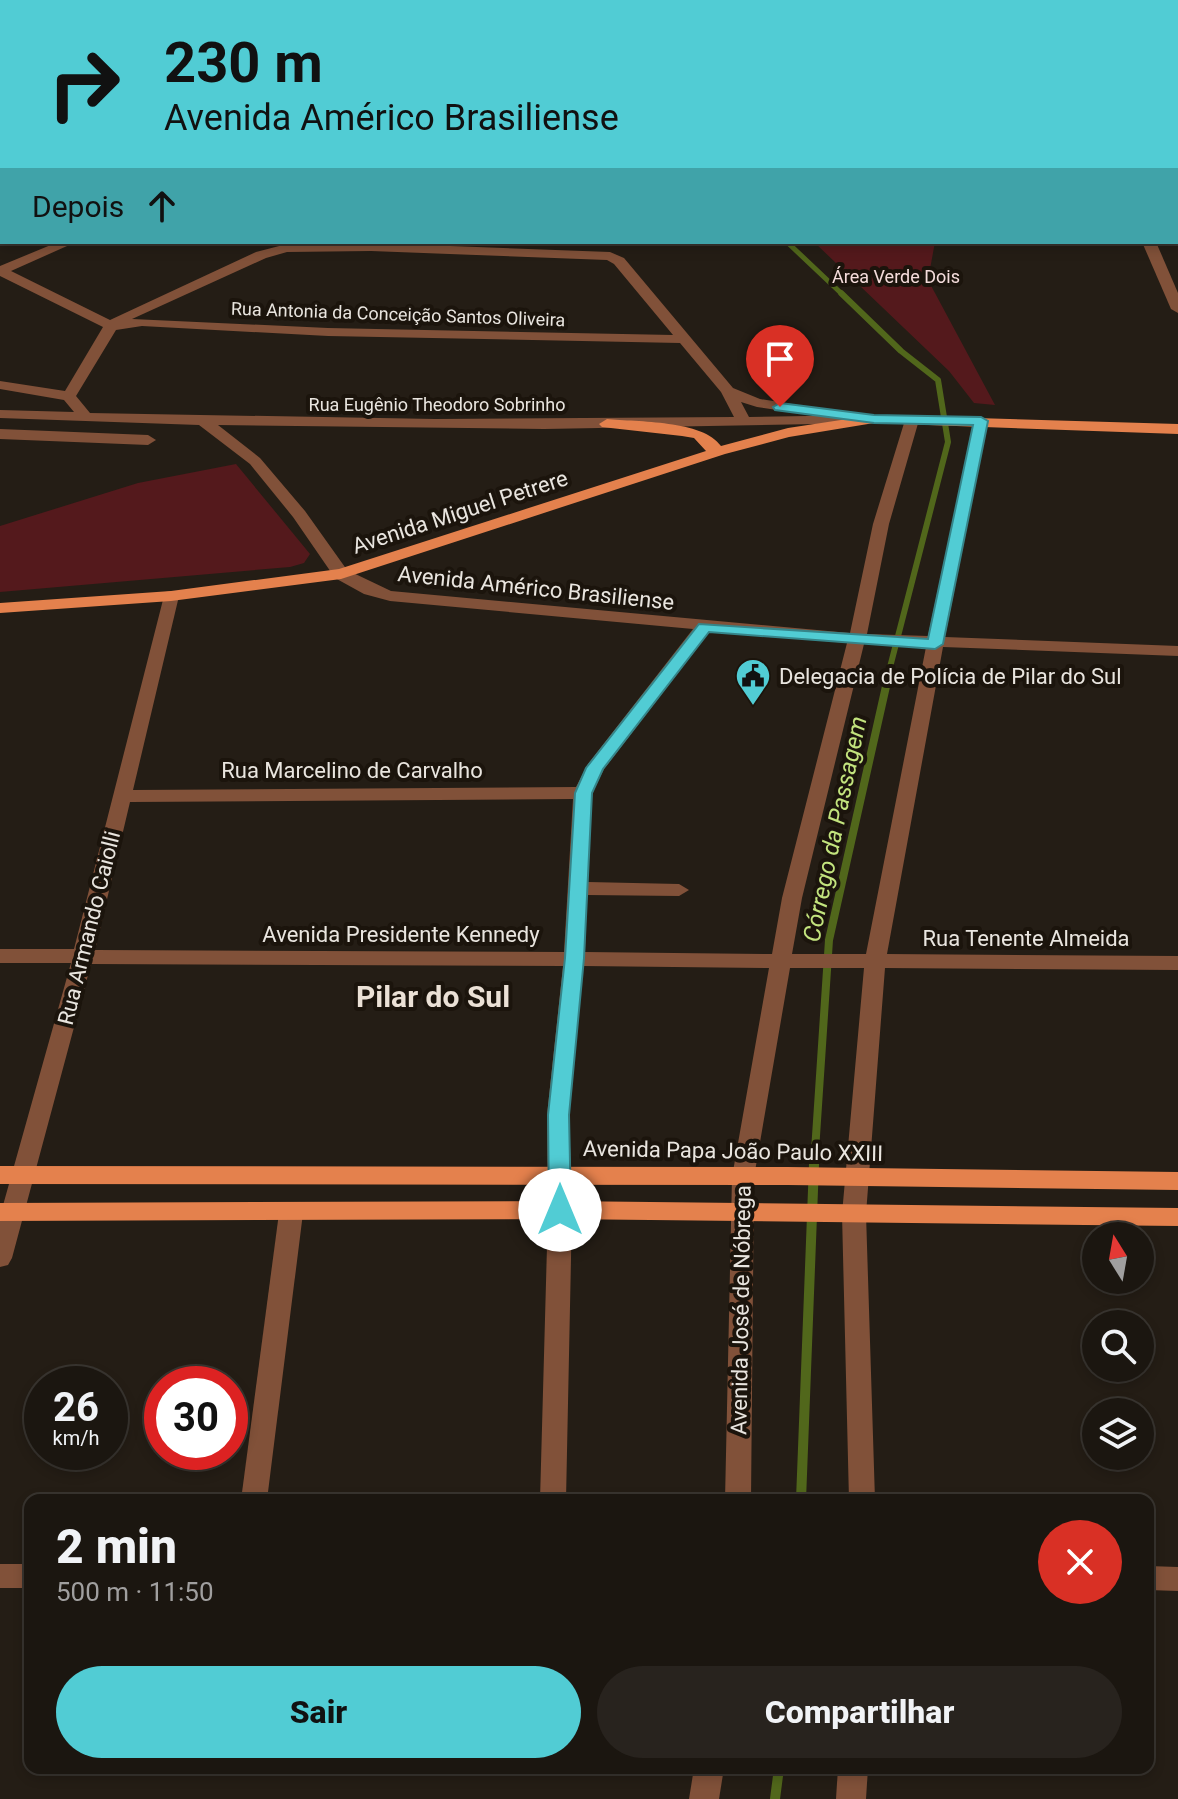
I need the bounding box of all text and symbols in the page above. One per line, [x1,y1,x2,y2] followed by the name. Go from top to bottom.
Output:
[164,30,323,96] text: 230 m
[32,32,136,136] icon: right
[164,97,619,139] text: Avenida Américo Brasiliense
[140,184,184,228] icon: ahead
[32,189,124,224] text: Depois
[832,266,960,287] park label: Área Verde Dois
[230,298,566,330] street label: Rua Antonia da Conceição Santos Oliveira
[746,325,814,407] pin
[758,337,802,381] icon: arrive
[309,394,565,415] street label: Rua Eugênio Theodoro Sobrinho
[349,465,571,559] street label: Avenida Miguel Petrere
[397,561,675,615] street label: Avenida Américo Brasiliense
[734,657,772,707] public building icon: Delegacia de Polícia de Pilar do Sul
[779,664,1122,689] place label: Delegacia de Polícia de Pilar do Sul
[797,714,873,944] water label: Córrego da Passagem
[221,758,483,783] street label: Rua Marcelino de Carvalho
[53,828,125,1028] street label: Rua Armando Caiolli
[262,922,540,947] street label: Avenida Presidente Kennedy
[922,926,1130,951] street label: Rua Tenente Almeida
[356,979,510,1014] district label: Pilar do Sul
[583,1136,883,1166] street label: Avenida Papa João Paulo XXIII
[518,1168,602,1252] position arrow
[726,1185,756,1435] street label: Avenida José de Nóbrega
[1082,1222,1154,1294] north arrow
[1082,1222,1154,1470] map controls
[1082,1310,1154,1382] button: search
[144,1366,248,1470] speed limit sign: 30
[53,1384,99,1431] text: 26
[1082,1398,1154,1470] button: layers
[53,1426,99,1450] text: km/h
[56,1518,177,1575] text: 2 min
[1038,1520,1122,1604] button: close
[56,1577,214,1607] text: 500 m · 11:50
[56,1666,581,1758] button: Sair
[597,1666,1122,1758] button: Compartilhar

